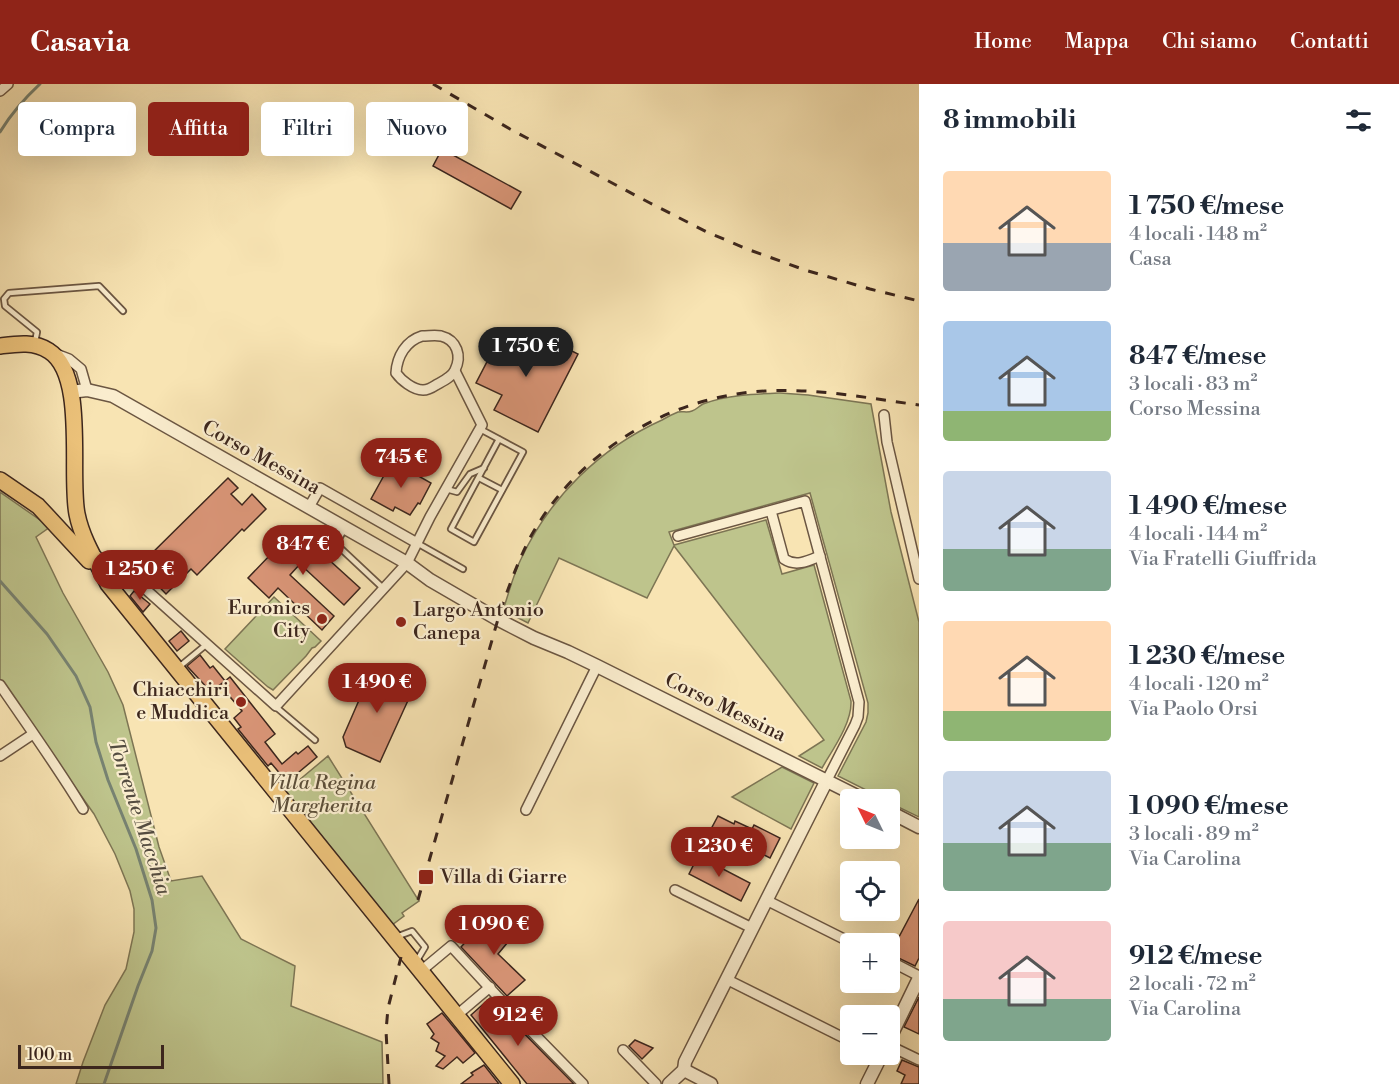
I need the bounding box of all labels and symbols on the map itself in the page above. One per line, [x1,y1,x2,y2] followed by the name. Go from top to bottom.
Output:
[471,327,581,378] pin: 1 750 €
[197,415,325,501] street label: Corso Messina
[359,438,443,489] pin: 745 €
[261,525,345,576] pin: 847 €
[85,550,195,601] pin: 1 250 €
[228,596,310,644] place label: Euronics City
[413,598,544,646] place label: Largo Antonio Canepa
[315,612,329,626] marker: Euronics City
[394,615,408,629] marker: Largo Antonio Canepa
[322,663,432,714] pin: 1 490 €
[660,668,790,748] street label: Corso Messina
[132,678,230,726] place label: Chiacchiri e Muddica
[234,695,248,709] marker: Chiacchiri e Muddica
[102,736,177,899] water label: Torrente Macchia
[268,771,377,819] park label: Villa Regina Margherita
[840,789,900,849] north arrow
[664,827,774,878] pin: 1 230 €
[439,865,567,890] place label: Villa di Giarre
[417,868,435,886] marker: Villa di Giarre
[439,905,549,956] pin: 1 090 €
[476,996,560,1047] pin: 912 €
[18,1042,164,1070] scale bar

